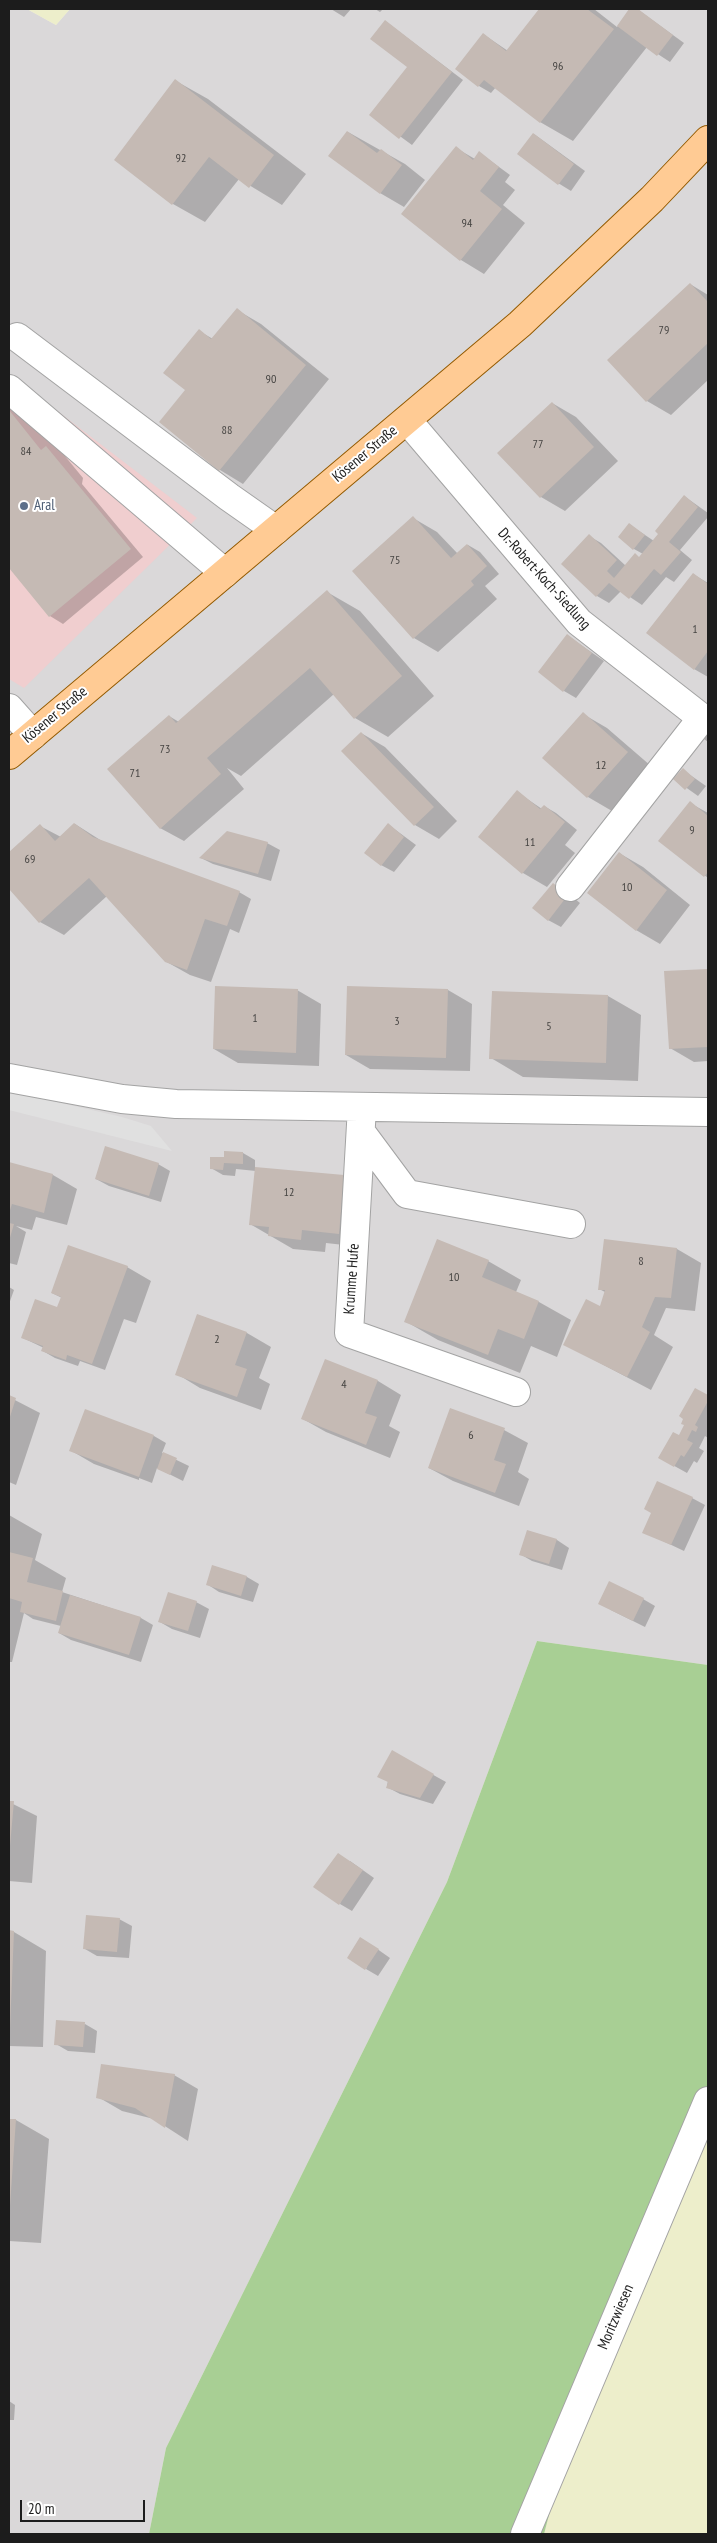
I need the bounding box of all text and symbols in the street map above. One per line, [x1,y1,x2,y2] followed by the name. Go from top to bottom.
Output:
[553,60,563,74] house number: 96
[176,152,186,166] house number: 92
[462,217,472,231] house number: 94
[659,324,669,338] house number: 79
[266,373,276,387] house number: 90
[329,422,401,486] street label: Kösener Straße
[222,424,232,438] house number: 88
[533,438,543,452] house number: 77
[21,445,31,459] house number: 84
[34,497,55,515] place label: Aral
[18,500,30,512] marker: Aral
[494,525,594,633] street label: Dr.-Robert-Koch-Siedlung
[390,554,400,568] house number: 75
[692,623,698,637] house number: 1
[19,683,91,747] street label: Kösener Straße
[160,743,170,757] house number: 73
[596,759,606,773] house number: 12
[130,767,140,781] house number: 71
[689,824,695,838] house number: 9
[525,836,535,850] house number: 11
[25,853,35,867] house number: 69
[622,881,632,895] house number: 10
[252,1012,258,1026] house number: 1
[394,1015,400,1029] house number: 3
[546,1020,552,1034] house number: 5
[284,1186,294,1200] house number: 12
[341,1243,363,1315] street label: Krumme Hufe
[638,1255,644,1269] house number: 8
[449,1271,459,1285] house number: 10
[214,1333,220,1347] house number: 2
[341,1378,347,1392] house number: 4
[468,1429,474,1443] house number: 6
[594,2282,638,2352] street label: Moritzwiesen
[22,2490,148,2522] scale bar
[28,2499,54,2518] text: 20 m

